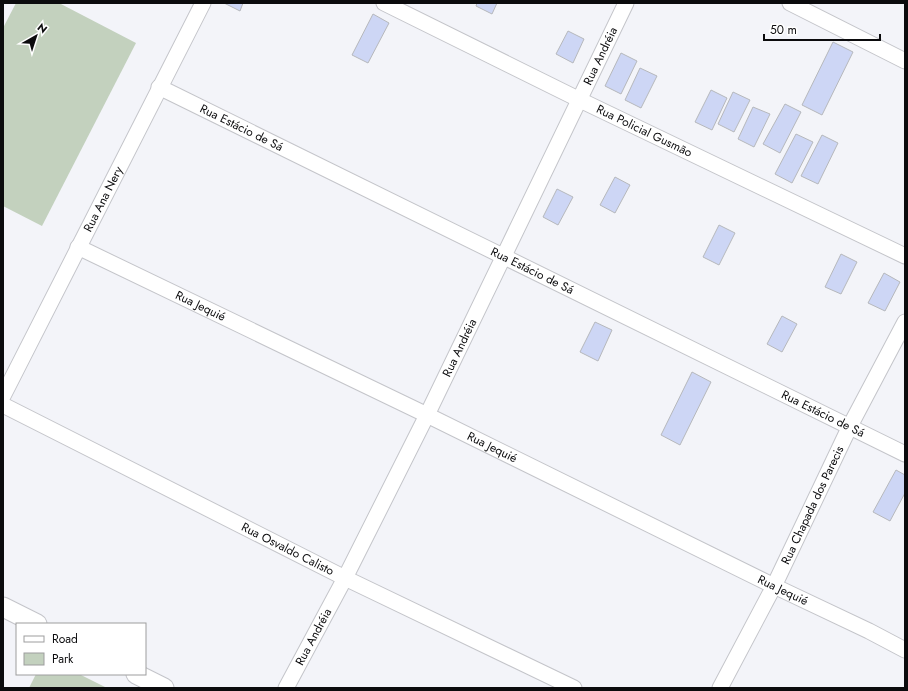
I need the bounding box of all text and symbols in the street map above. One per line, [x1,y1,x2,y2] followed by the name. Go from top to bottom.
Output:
[16,16,56,56] north arrow
[764,16,880,42] scale bar
[34,19,51,37] text: N
[770,21,797,39] text: 50 m
[579,24,622,88] street label: Rua Andréia
[197,100,286,156] street label: Rua Estácio de Sá
[593,100,696,162] street label: Rua Policial Gusmão
[79,163,128,235] street label: Rua Ana Nery
[488,243,577,299] street label: Rua Estácio de Sá
[172,286,229,326] street label: Rua Jequié
[438,315,481,380] street label: Rua Andréia
[778,386,868,442] street label: Rua Estácio de Sá
[464,427,520,467] street label: Rua Jequié
[777,443,848,567] street label: Rua Chapada dos Parecis
[238,518,338,580] street label: Rua Osvaldo Calisto
[755,570,811,610] street label: Rua Jequié
[291,605,336,669] street label: Rua Andréia
[16,623,146,675] legend
[52,630,78,648] text: Road
[52,650,74,668] text: Park

